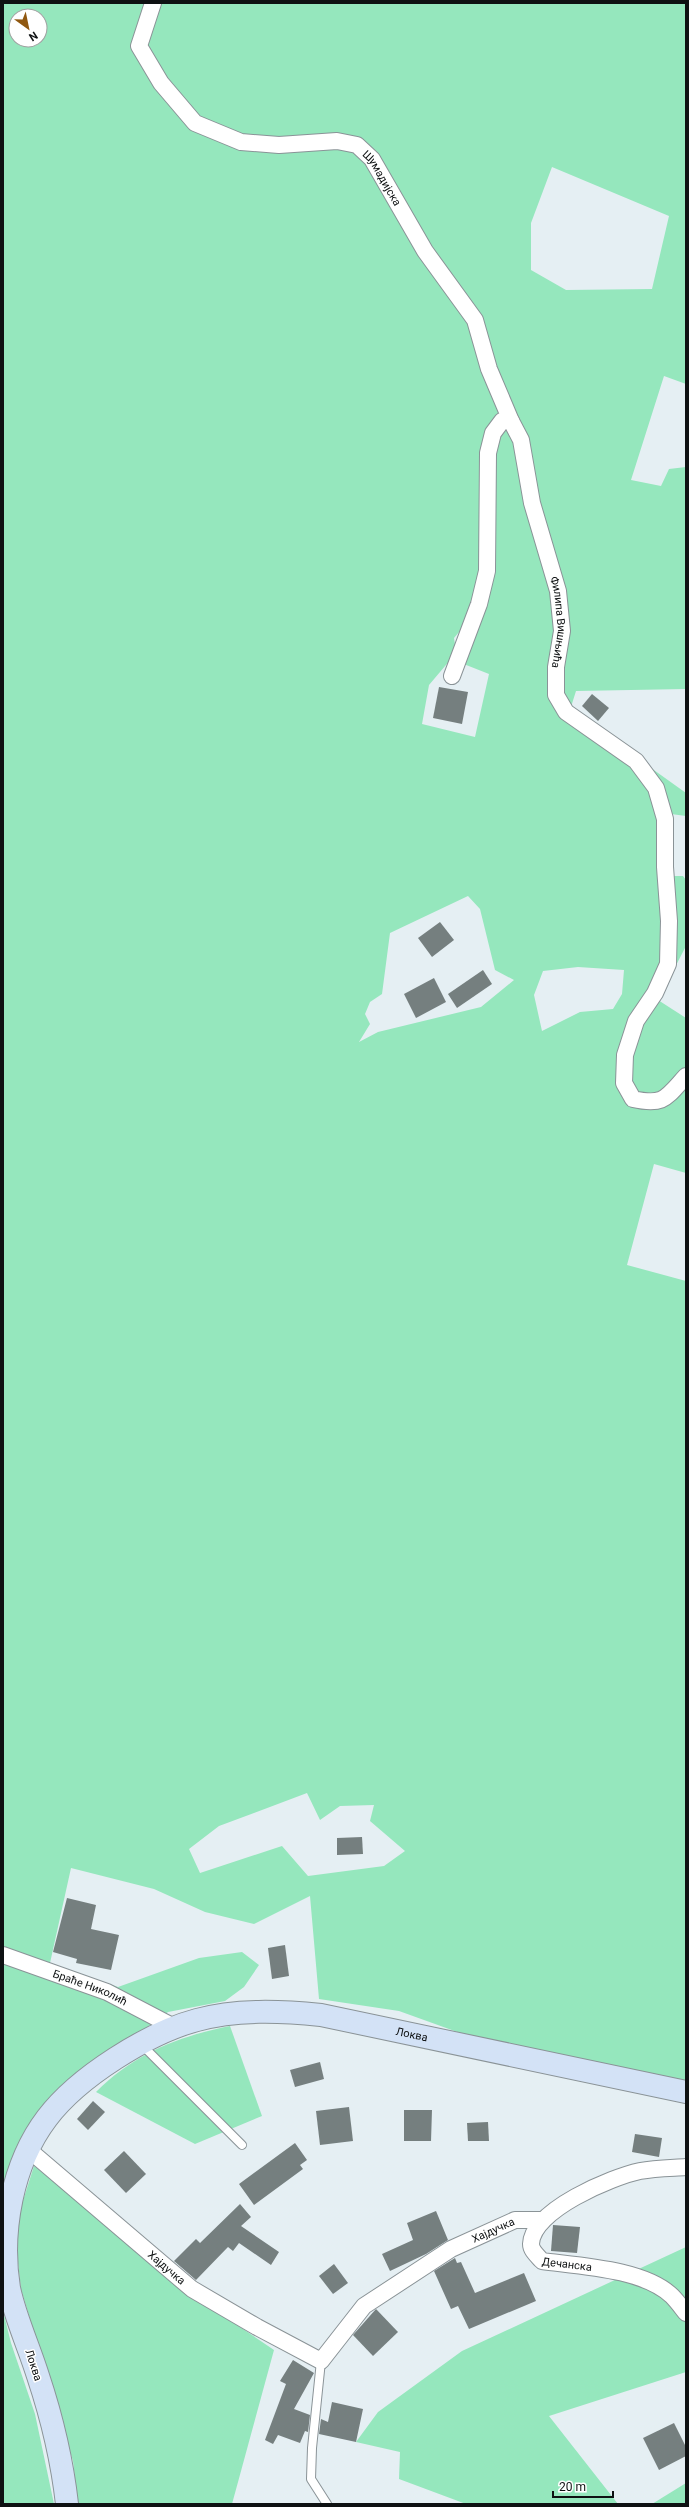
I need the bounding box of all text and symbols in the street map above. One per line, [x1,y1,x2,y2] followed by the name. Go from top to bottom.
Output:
[8,8,48,48] north arrow
[26,28,40,44] text: N
[360,148,404,208] street label: Шумадијска
[547,575,568,669] street label: Филипа Вишњића
[51,1967,129,2008] street label: Браће Николић
[395,2025,429,2044] street label: Локва
[470,2215,517,2246] street label: Хајдучка
[145,2248,188,2287] street label: Хајдучка
[541,2255,593,2274] street label: Дечанска
[22,2348,45,2383] street label: Локва
[553,2473,613,2499] scale bar
[559,2480,586,2494] text: 20 m

